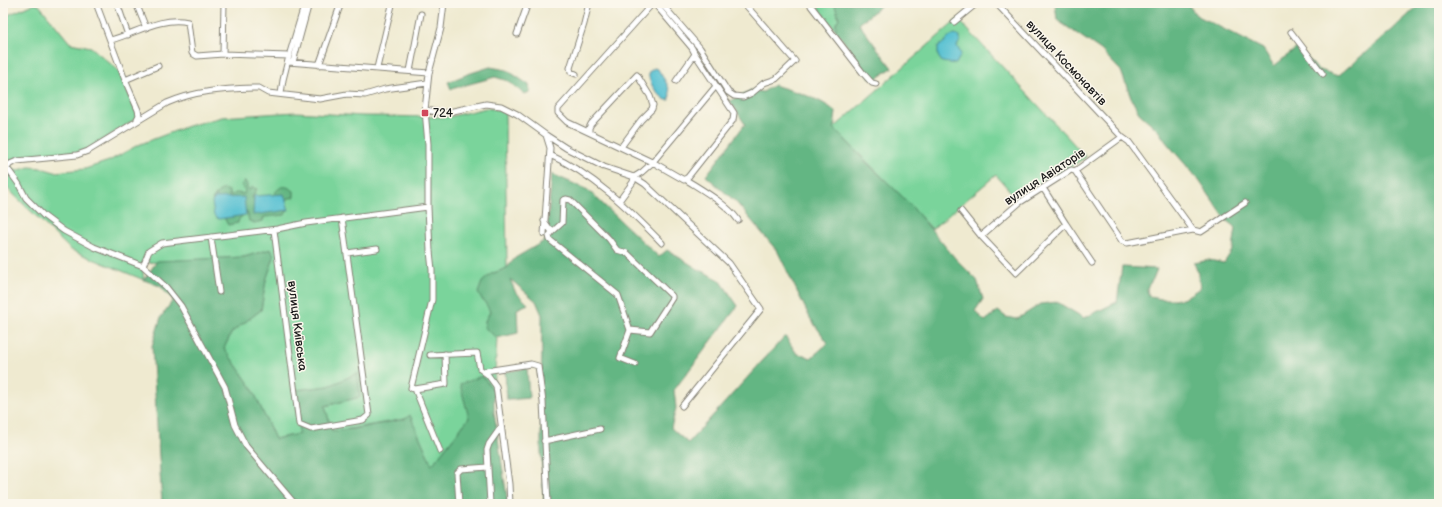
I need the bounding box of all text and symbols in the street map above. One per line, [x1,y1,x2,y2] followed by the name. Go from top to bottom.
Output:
[1023,17,1110,109] street label: вулиця Космонавтів
[433,106,454,121] place label: 724
[420,108,430,118] marker: 724
[1002,145,1089,209] street label: вулиця Авіаторів
[284,280,310,372] street label: вулиця Київська

